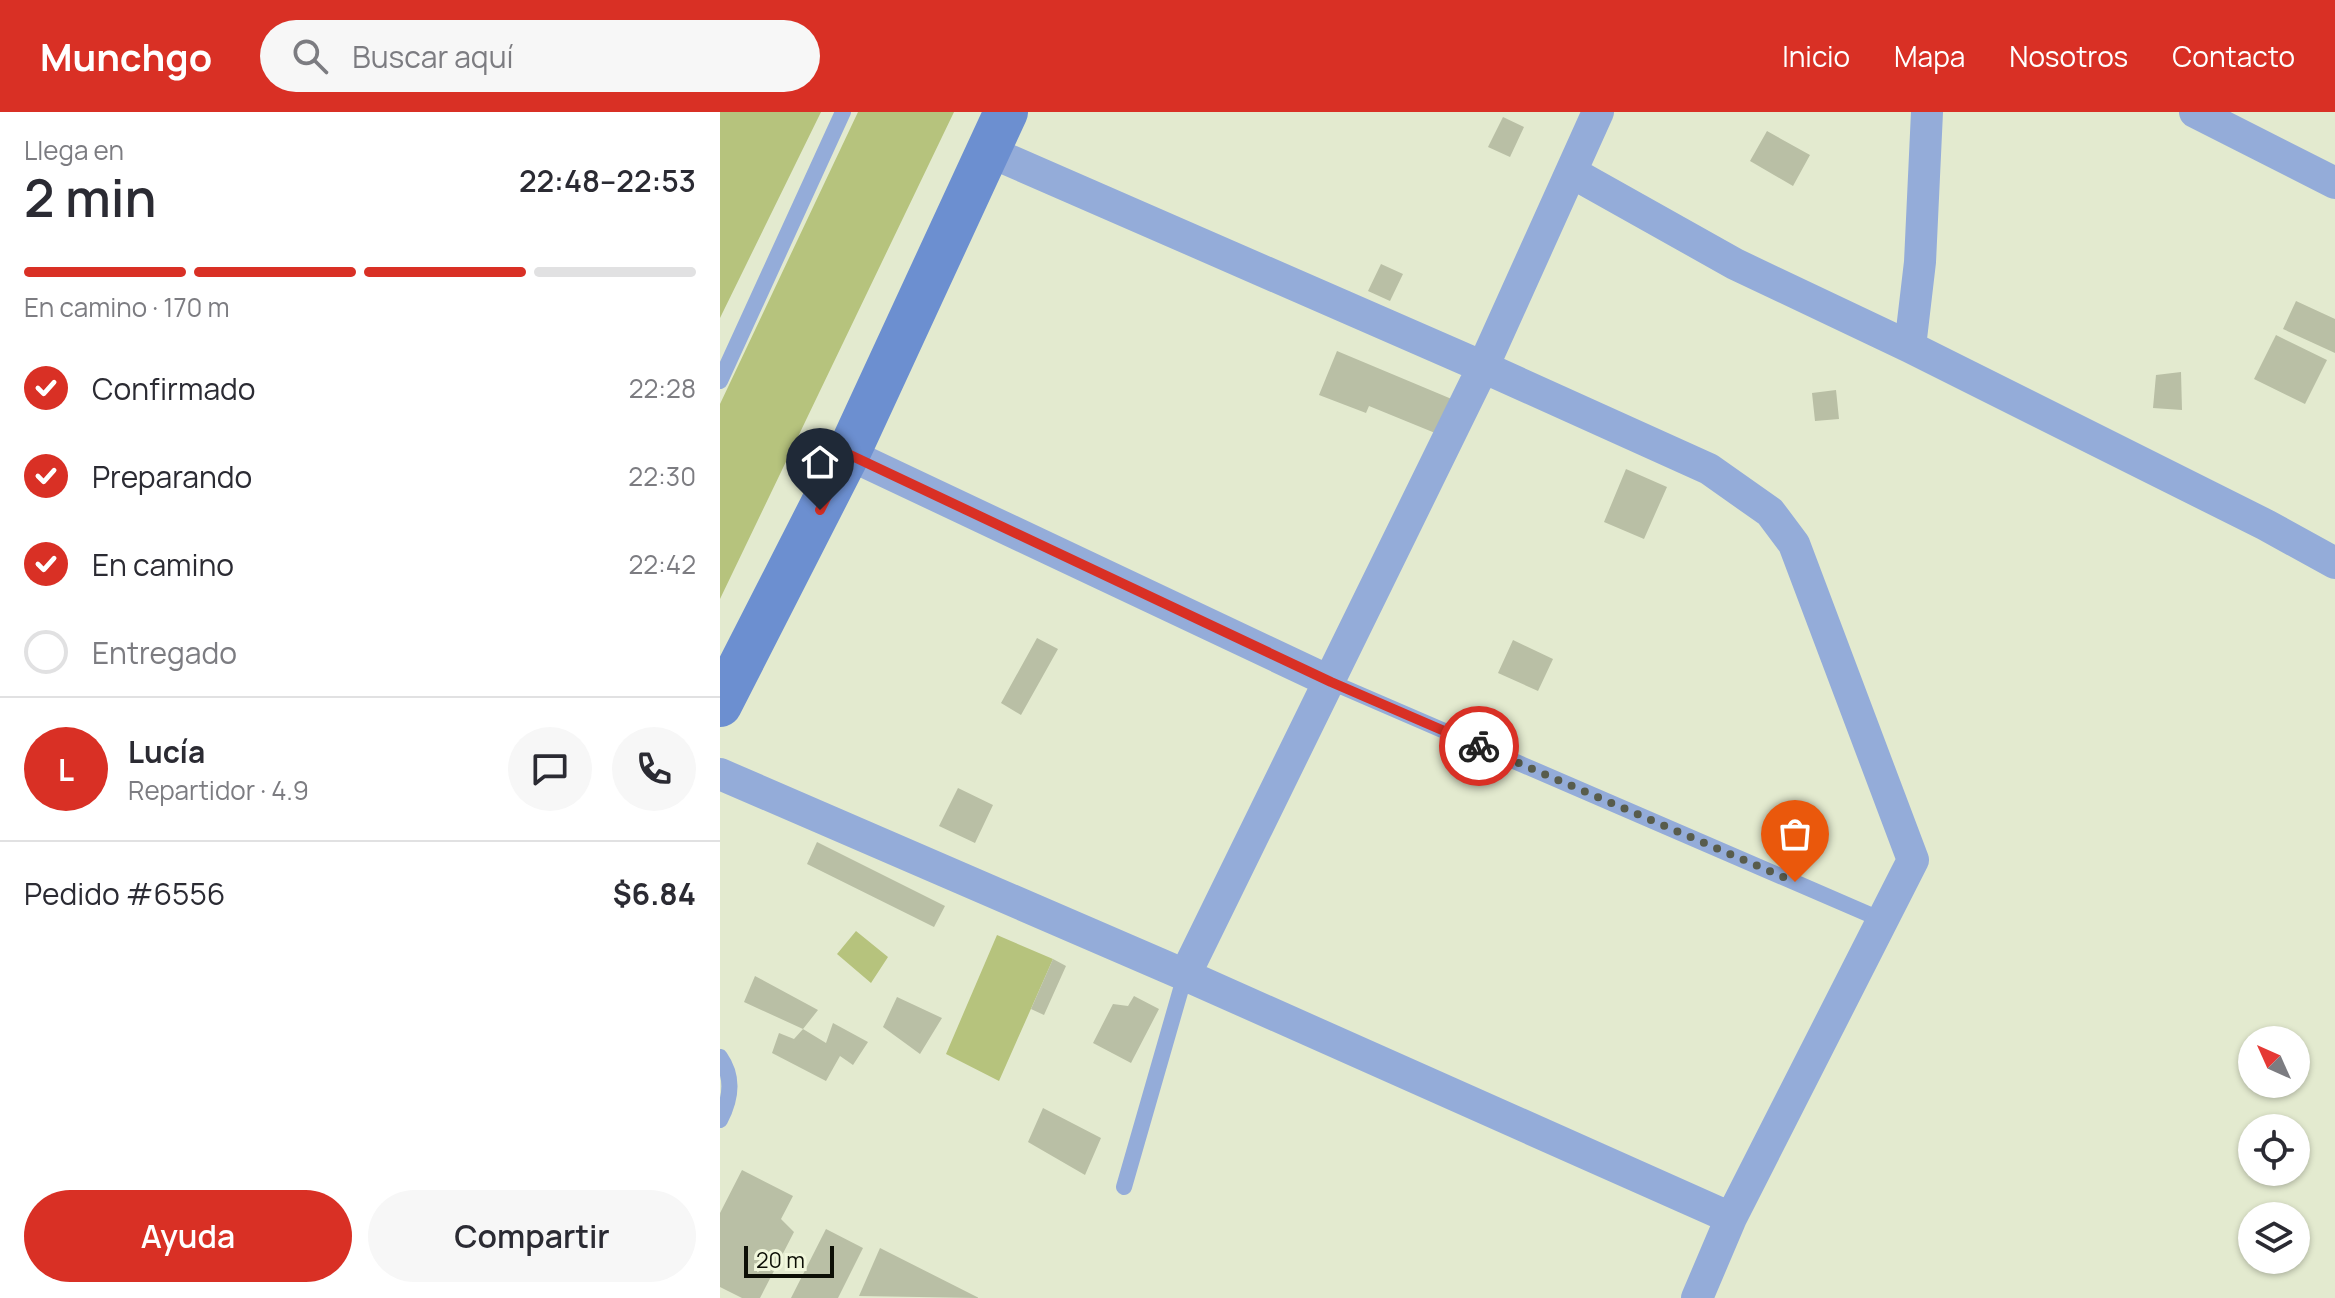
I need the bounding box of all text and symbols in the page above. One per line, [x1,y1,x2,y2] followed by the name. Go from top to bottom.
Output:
[260,20,820,92] search box
[40,30,212,82] text: Munchgo
[288,34,332,78] icon: search
[352,36,513,77] text: Buscar aquí
[1782,37,1850,75] text: Inicio
[1894,37,1965,75] text: Mapa
[2009,37,2128,75] text: Nosotros
[2172,37,2295,75] text: Contacto
[24,132,124,168] text: Llega en
[519,160,696,201] text: 22:48–22:53
[24,162,157,233] text: 2 min
[24,289,230,325] text: En camino · 170 m
[24,366,68,410] icon: check
[92,368,256,409] text: Confirmado
[629,370,696,406] text: 22:28
[786,428,854,510] pin
[798,440,842,484] icon: home
[24,454,68,498] icon: check
[92,456,252,497] text: Preparando
[628,458,696,494] text: 22:30
[24,542,68,586] icon: check
[92,544,234,585] text: En camino
[628,546,696,582] text: 22:42
[92,632,237,673] text: Entregado
[1439,706,1519,786] courier
[1457,724,1501,768] icon: bike
[508,727,592,811] button: chat
[612,727,696,811] button: phone
[128,731,205,772] text: Lucía
[58,749,74,790] text: L
[128,772,309,808] text: Repartidor · 4.9
[1761,800,1829,882] pin
[1773,812,1817,856] icon: bag
[24,873,225,914] text: Pedido #6556
[613,873,696,914] text: $6.84
[2238,1026,2310,1098] north arrow
[2238,1026,2310,1274] map controls
[2238,1114,2310,1186] button: locate
[24,1190,352,1282] button: Ayuda
[368,1190,696,1282] button: Compartir
[2238,1202,2310,1274] button: layers
[744,1242,834,1278] scale bar
[756,1245,805,1275] text: 20 m

